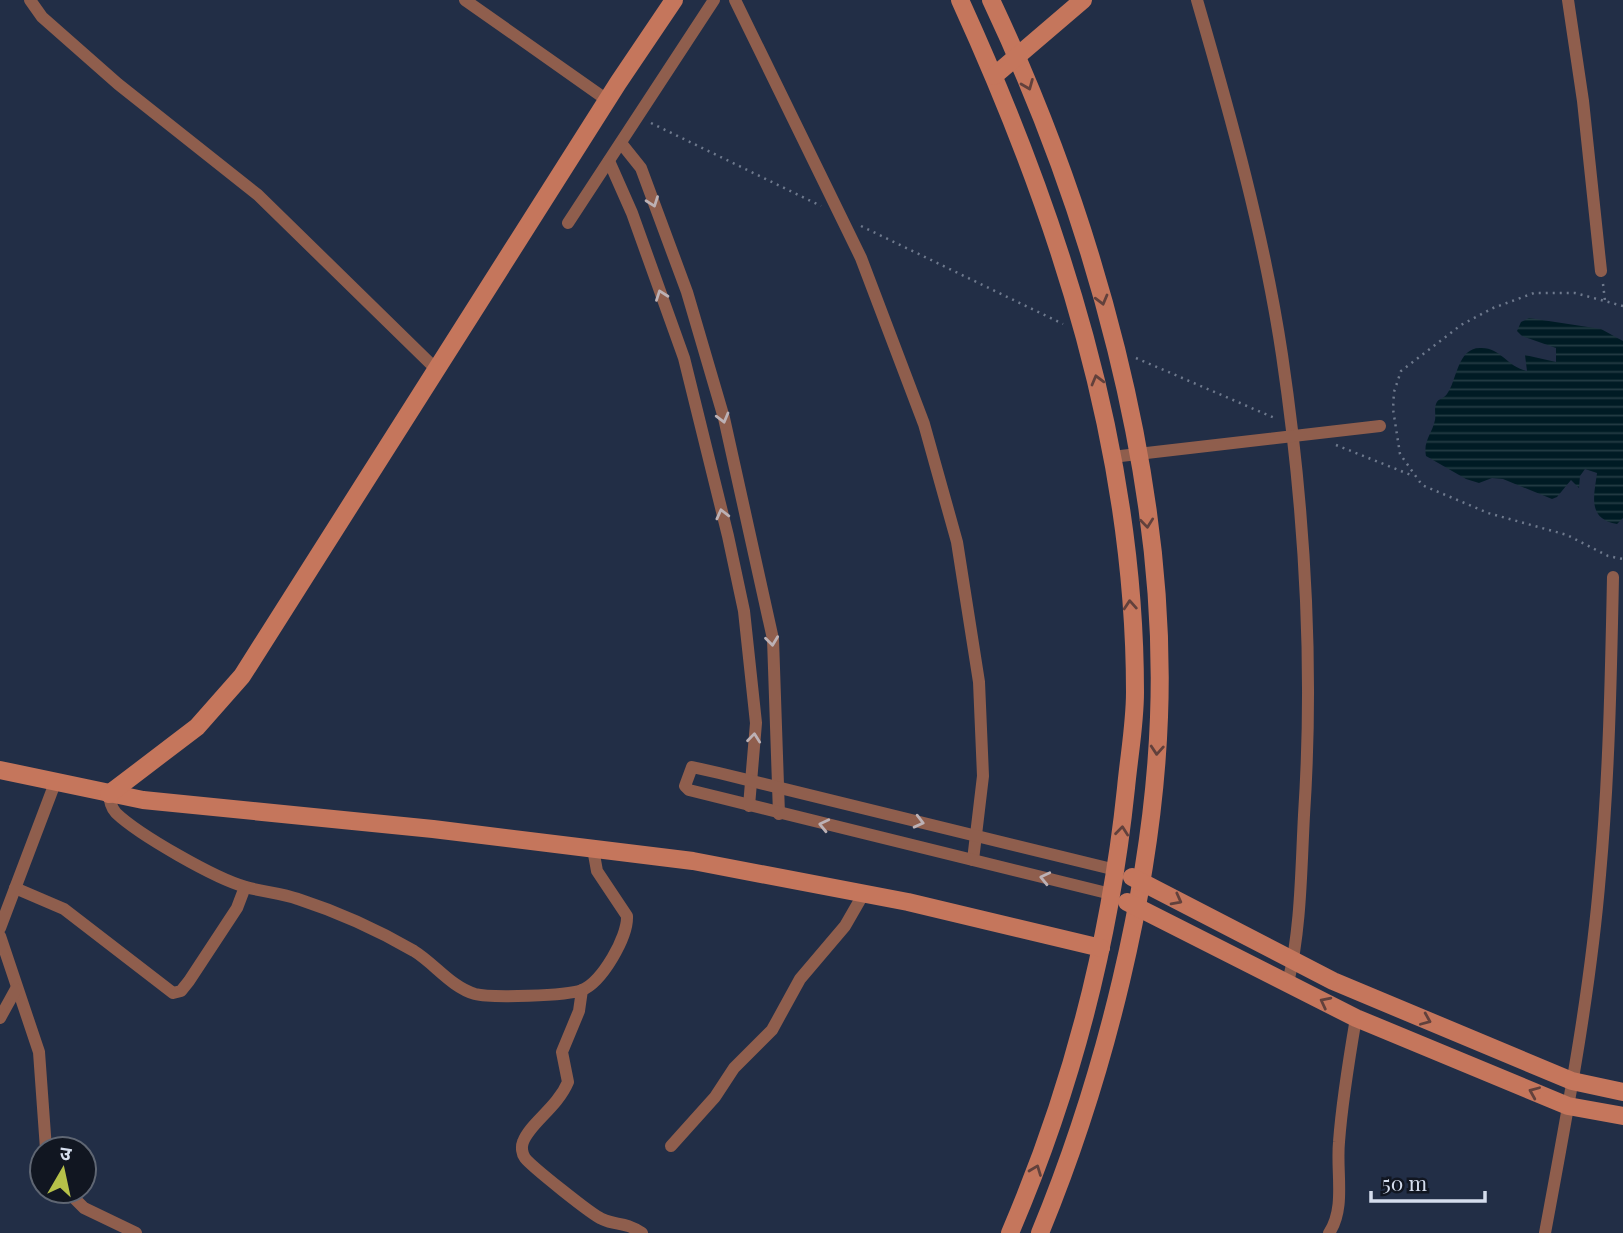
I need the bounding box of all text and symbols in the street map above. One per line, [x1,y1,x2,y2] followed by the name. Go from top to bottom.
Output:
[1019,79,1033,91] one-way arrow
[645,196,659,208] one-way arrow
[655,289,669,301] one-way arrow
[1094,294,1108,306] one-way arrow
[1091,374,1105,386] one-way arrow
[715,412,730,424] one-way arrow
[716,508,730,520] one-way arrow
[1139,518,1154,529] one-way arrow
[1123,599,1138,610] one-way arrow
[764,635,779,646] one-way arrow
[746,732,761,743] one-way arrow
[1150,744,1165,755] one-way arrow
[913,814,925,828] one-way arrow
[818,818,830,833] one-way arrow
[1114,826,1129,837] one-way arrow
[1039,872,1051,886] one-way arrow
[1170,892,1182,905] one-way arrow
[1320,997,1332,1011] one-way arrow
[1419,1012,1431,1026] one-way arrow
[1529,1086,1541,1100] one-way arrow
[28,1135,98,1205] north arrow
[58,1139,74,1166] text: उ
[1371,1160,1485,1204] scale bar
[1028,1165,1042,1177] one-way arrow
[1382,1168,1428,1196] text: 50 m

